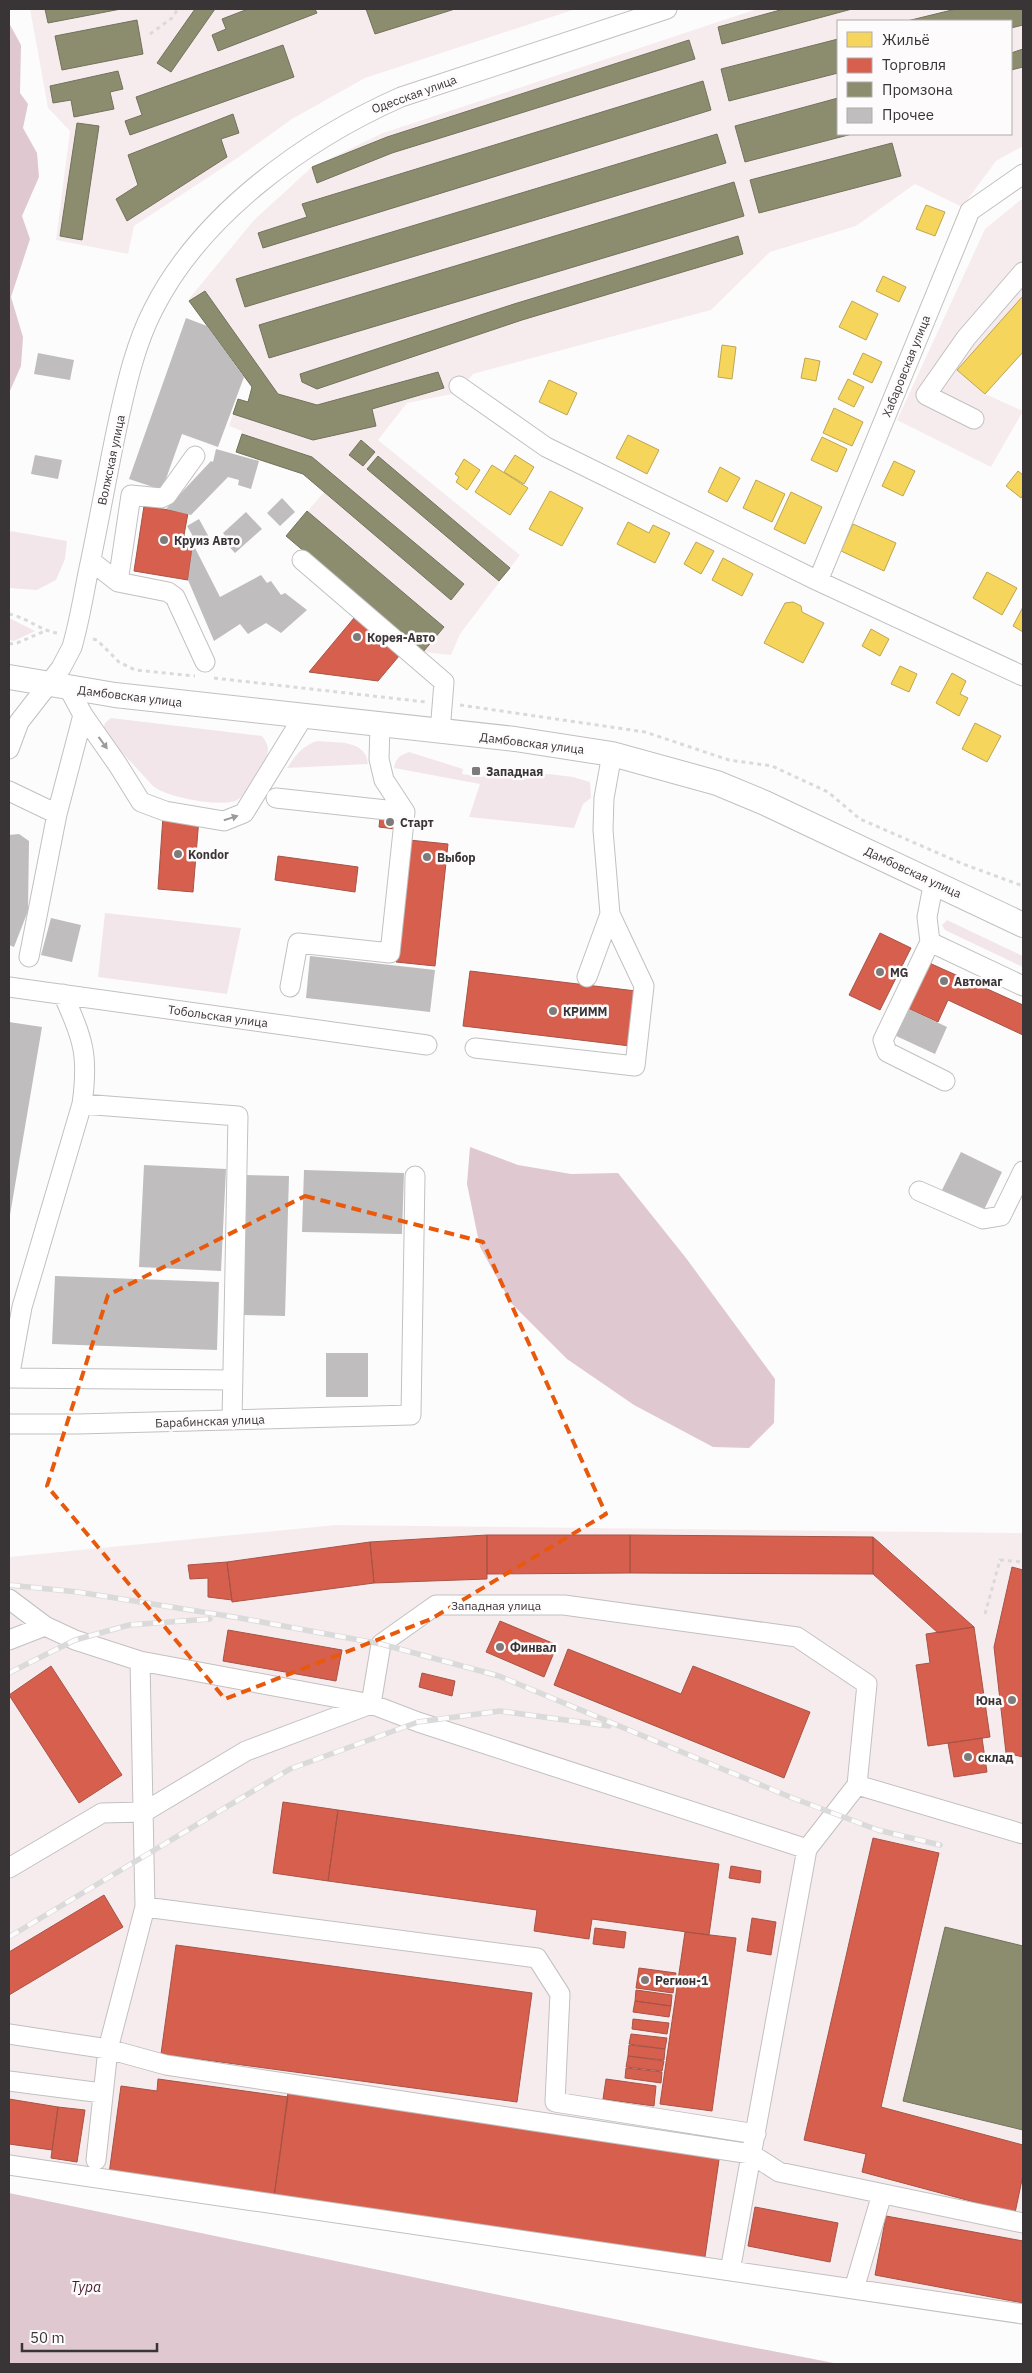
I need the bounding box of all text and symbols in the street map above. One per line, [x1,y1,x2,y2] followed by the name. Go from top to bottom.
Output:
[837,20,1012,135] legend
[882,30,930,49] text: Жильё
[882,55,946,74] text: Торговля
[369,71,459,116] street label: Одесская улица
[882,80,953,99] text: Промзона
[882,105,934,124] text: Прочее
[879,312,934,419] street label: Хабаровская улица
[94,413,128,506] street label: Волжская улица
[174,533,240,548] place label: Круиз Авто
[158,534,170,546] marker: Круиз Авто
[367,630,435,645] place label: Корея-Авто
[351,631,363,643] marker: Корея-Авто
[77,682,184,710] street label: Дамбовская улица
[479,729,586,757] street label: Дамбовская улица
[98,736,108,750] one-way arrow
[486,764,543,779] place label: Западная
[470,765,482,777] marker: Западная
[223,813,238,821] one-way arrow
[400,815,434,830] place label: Старт
[384,816,396,828] marker: Старт
[862,843,964,901] street label: Дамбовская улица
[188,847,229,862] place label: Kondor
[172,848,184,860] marker: Kondor
[437,850,476,865] place label: Выбор
[421,851,433,863] marker: Выбор
[890,965,908,980] place label: MG
[874,966,886,978] marker: MG
[954,974,1003,989] place label: Автомаг
[938,975,950,987] marker: Автомаг
[167,1002,270,1031] street label: Тобольская улица
[563,1004,607,1019] place label: КРИММ
[547,1005,559,1017] marker: КРИММ
[155,1412,266,1430] street label: Барабинская улица
[451,1598,542,1613] street label: Западная улица
[510,1640,557,1655] place label: Финвал
[494,1641,506,1653] marker: Финвал
[976,1693,1002,1708] place label: Юна
[1006,1694,1018,1706] marker: Юна
[978,1750,1014,1765] place label: склад
[962,1751,974,1763] marker: склад
[655,1973,708,1988] place label: Регион-1
[639,1974,651,1986] marker: Регион-1
[71,2278,101,2296] water label: Тура
[22,2320,158,2352] scale bar
[30,2328,65,2347] text: 50 m

